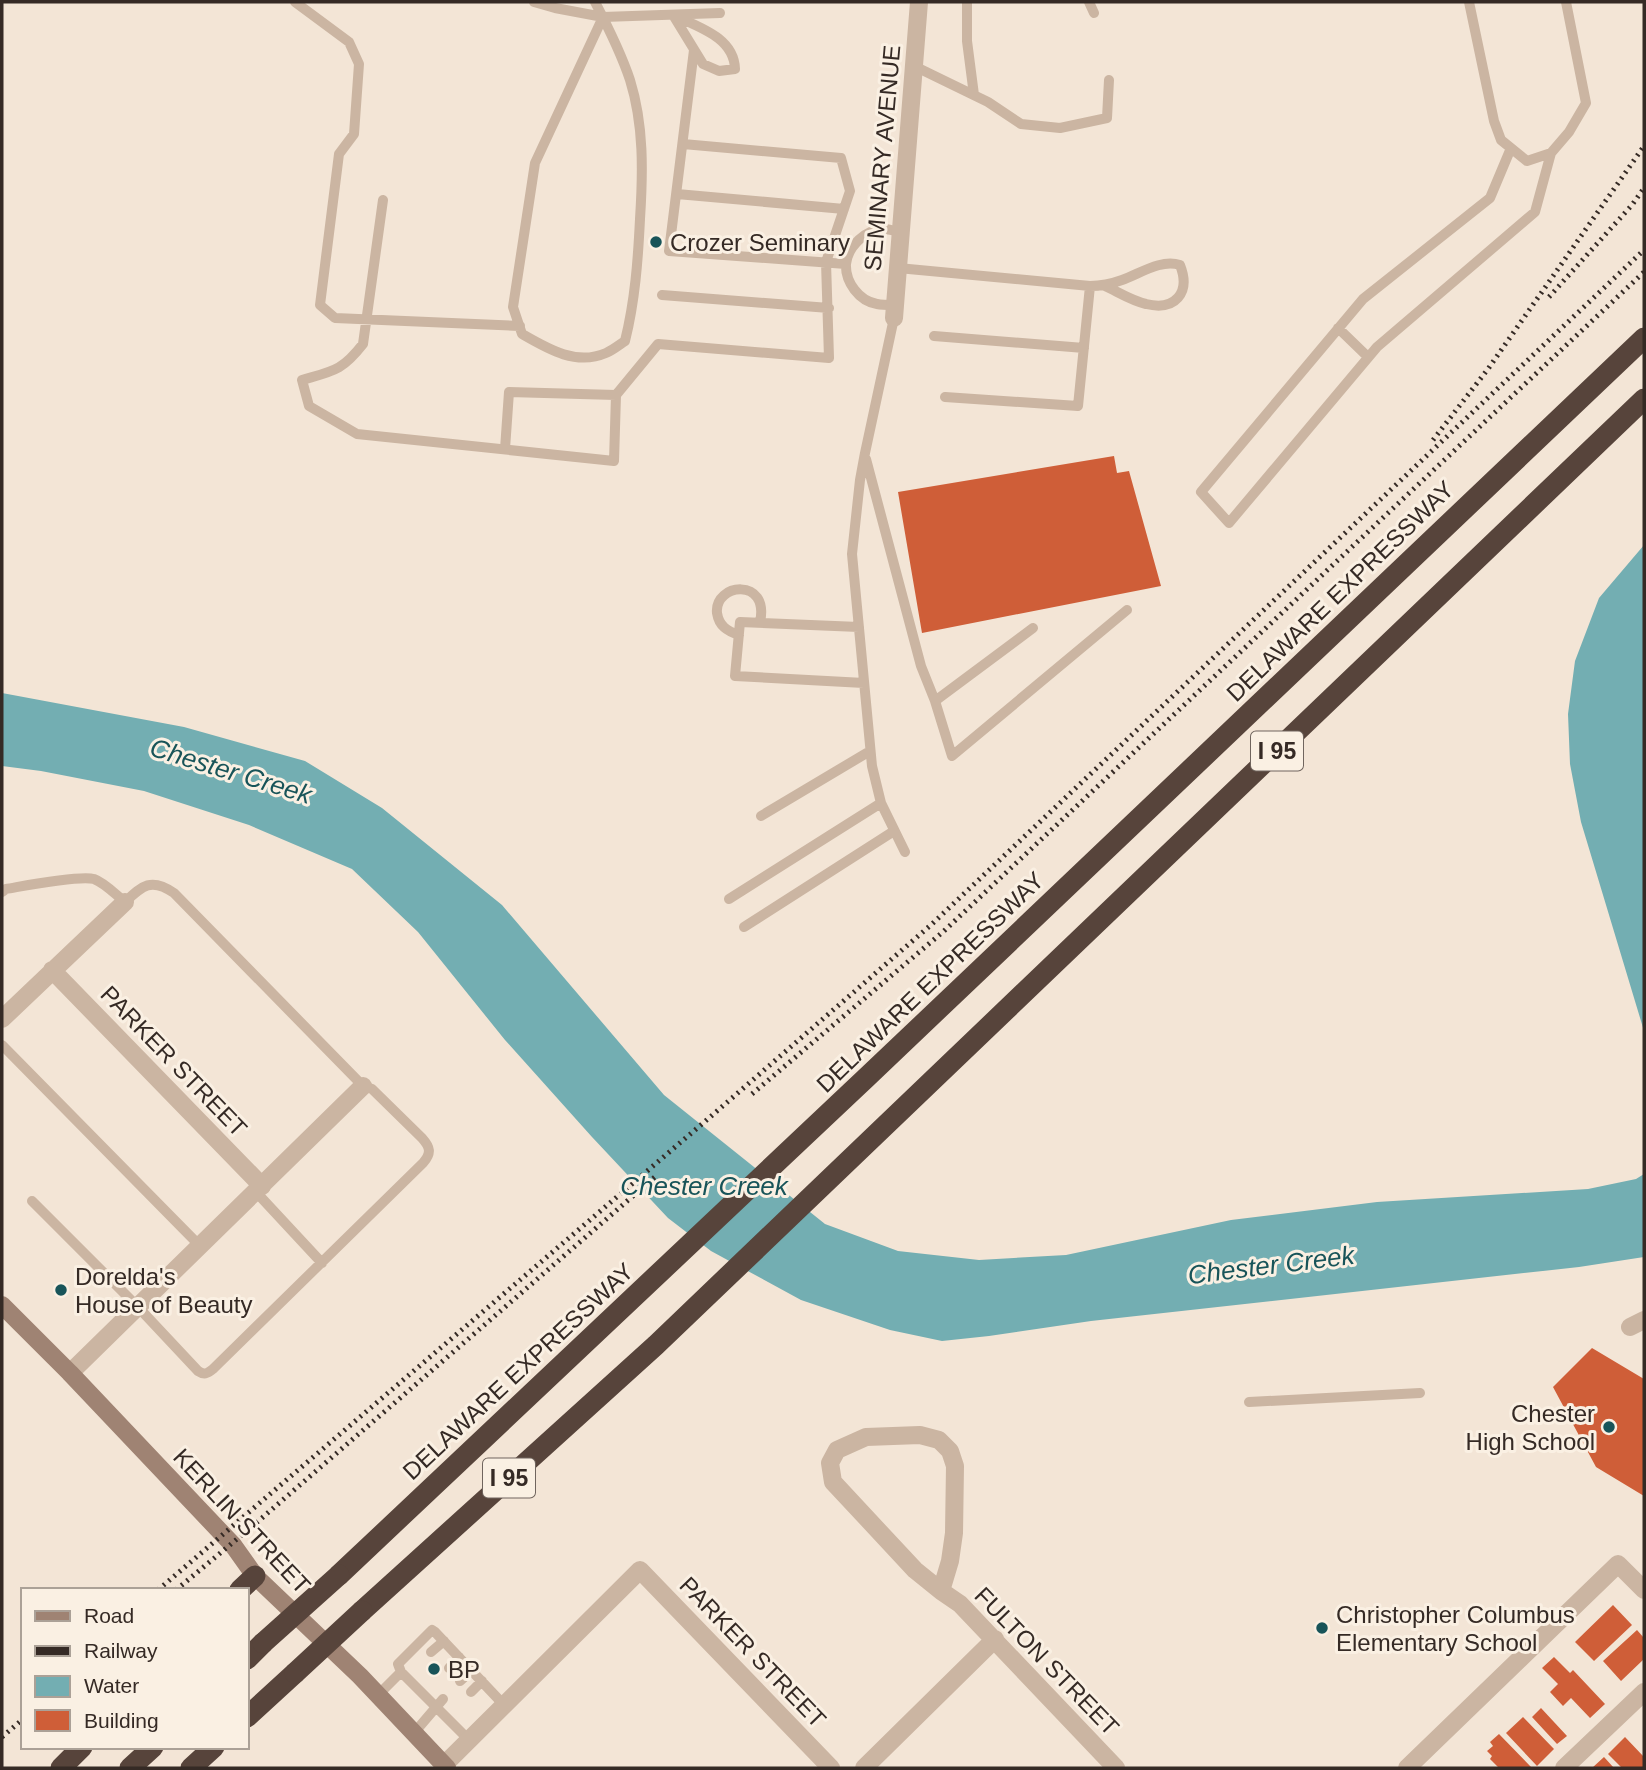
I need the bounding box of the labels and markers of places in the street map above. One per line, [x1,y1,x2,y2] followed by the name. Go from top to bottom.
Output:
[670,229,850,256] place label: Crozer Seminary
[648,234,664,250] marker: Crozer Seminary
[75,1263,252,1318] place label: Dorelda's House of Beauty
[53,1282,69,1298] marker: Dorelda's House of Beauty
[1466,1400,1595,1455] place label: Chester High School
[1601,1419,1617,1435] marker: Chester High School
[1336,1601,1575,1656] place label: Christopher Columbus Elementary School
[1314,1620,1330,1636] marker: Christopher Columbus Elementary School
[448,1656,480,1683] place label: BP
[426,1661,442,1677] marker: BP

